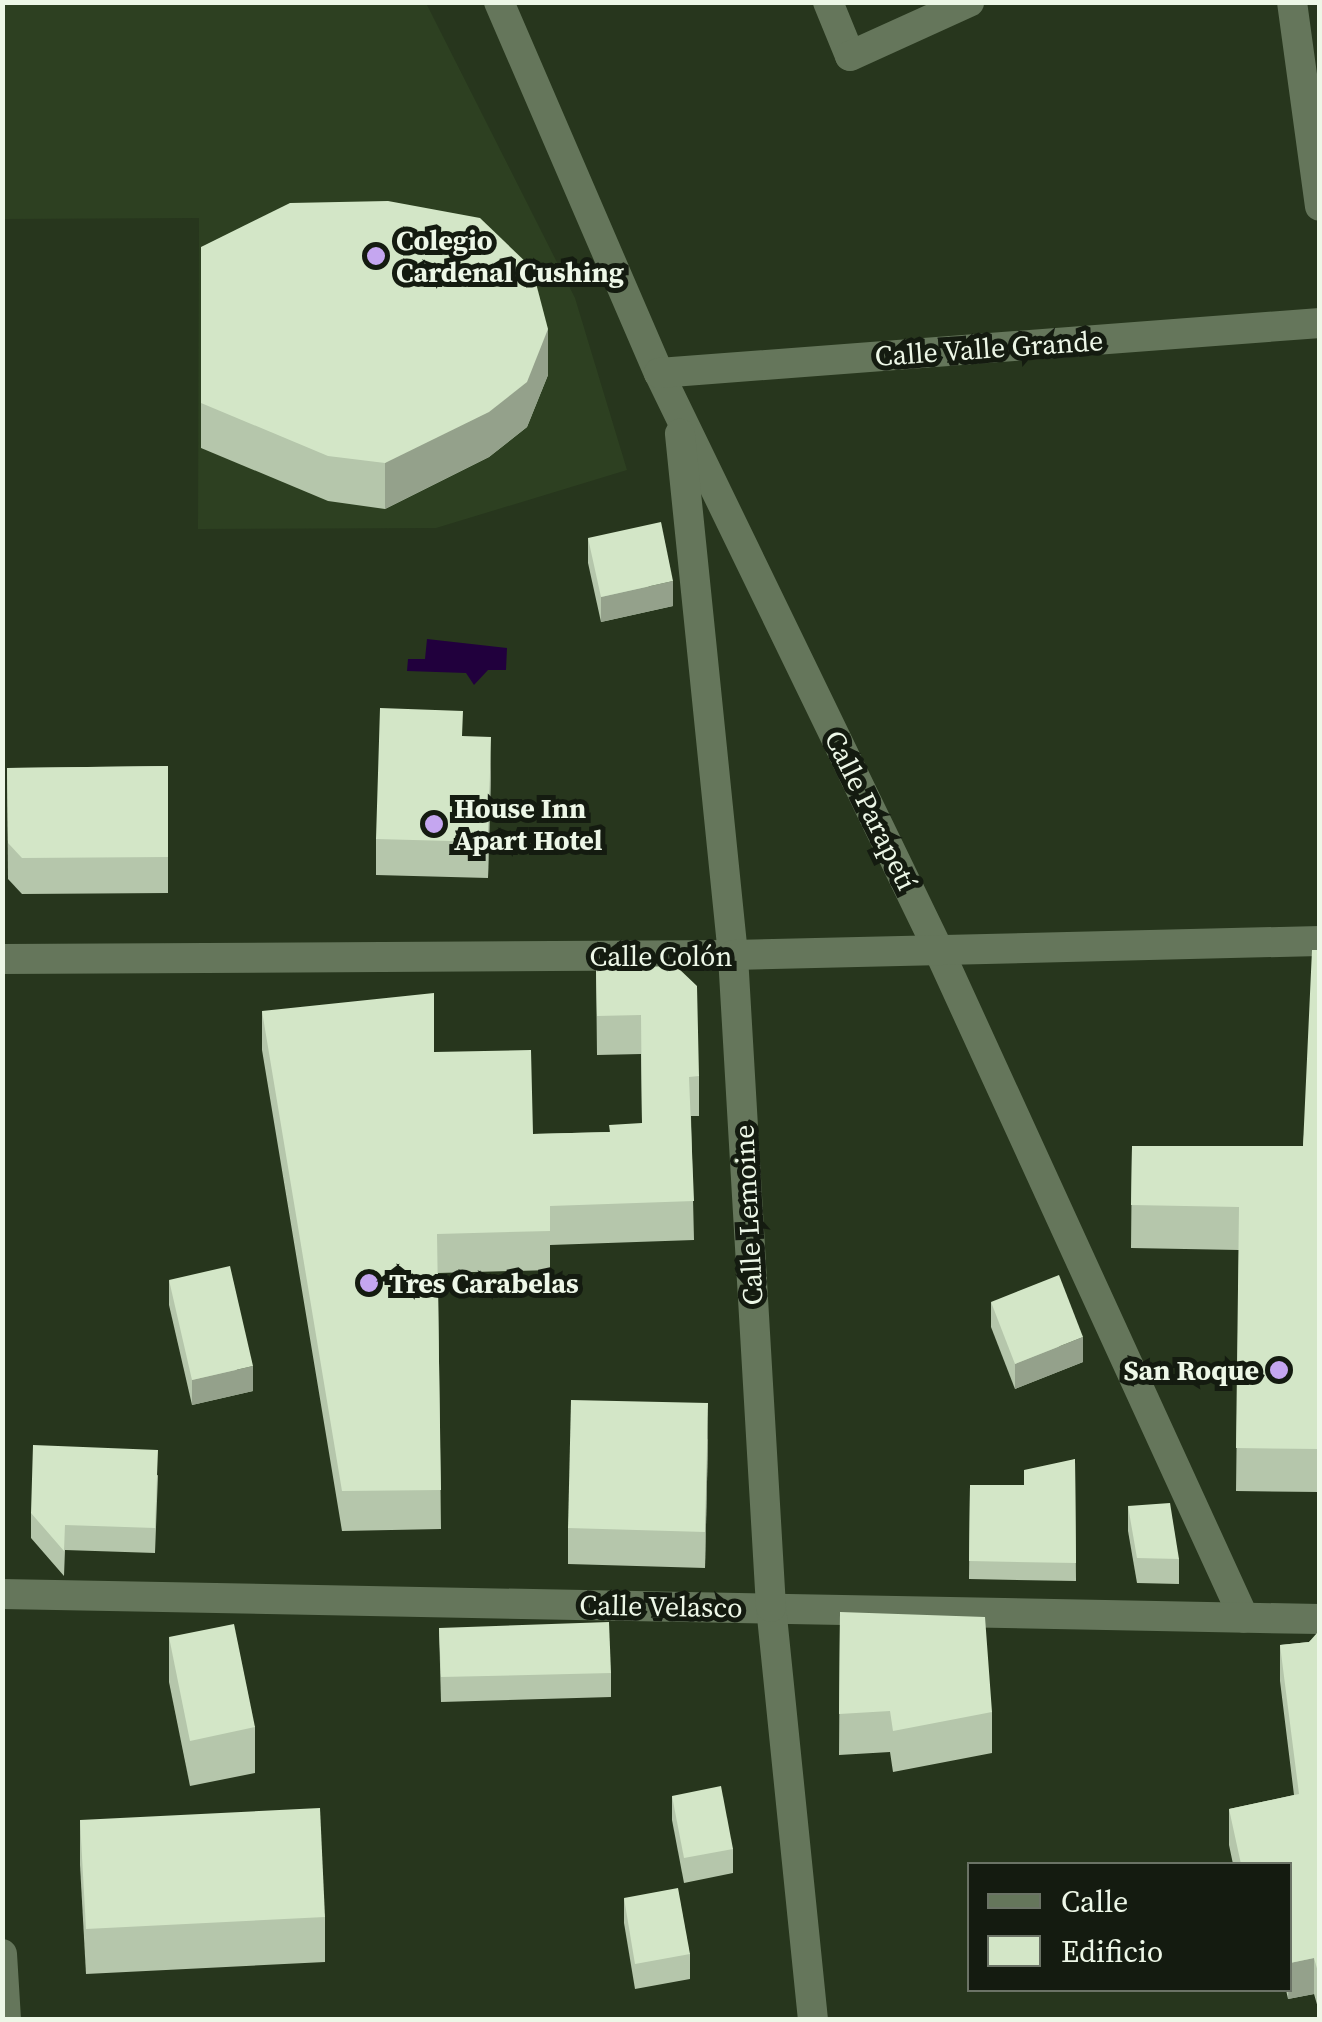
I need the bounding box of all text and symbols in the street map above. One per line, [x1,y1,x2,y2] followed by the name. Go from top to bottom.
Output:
[396,223,624,289] place label: Colegio Cardenal Cushing
[365,245,387,267] marker: Colegio Cardenal Cushing
[873,323,1105,373] street label: Calle Valle Grande
[818,725,924,895] street label: Calle Parapetí
[454,791,602,857] place label: House Inn Apart Hotel
[423,813,445,835] marker: House Inn Apart Hotel
[590,939,732,973] street label: Calle Colón
[726,1124,770,1306] street label: Calle Lemoine
[389,1266,579,1300] place label: Tres Carabelas
[358,1272,380,1294] marker: Tres Carabelas
[1123,1353,1259,1387] place label: San Roque
[1268,1359,1290,1381] marker: San Roque
[579,1588,743,1624] street label: Calle Velasco
[967,1862,1292,1992] legend
[1061,1881,1128,1922] text: Calle
[1061,1931,1163,1972] text: Edificio

